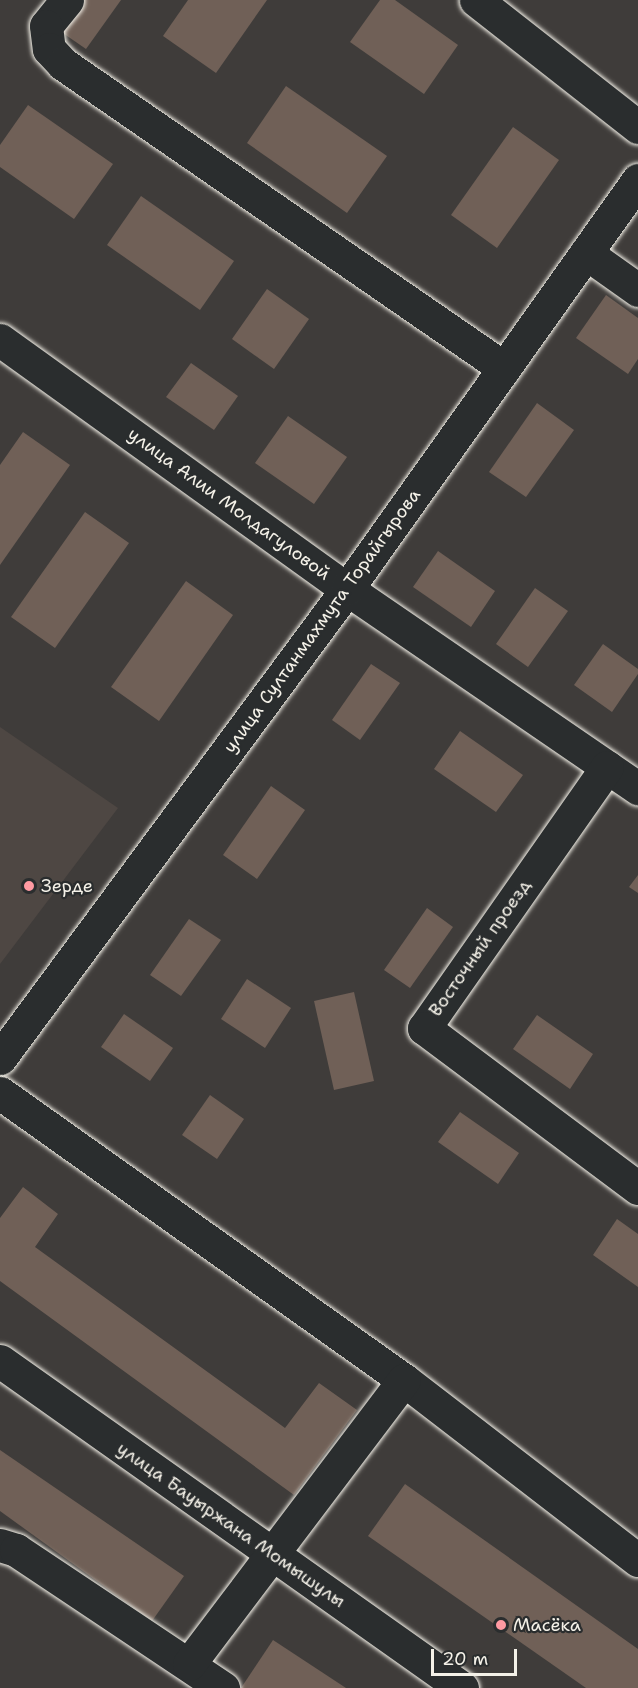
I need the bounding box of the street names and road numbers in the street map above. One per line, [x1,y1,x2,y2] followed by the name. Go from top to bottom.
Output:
[124,423,334,585] street label: улица Алии Молдагуловой
[219,485,425,757] street label: улица Султанмахмута Торайгырова
[425,875,535,1021] street label: Восточный проезд
[113,1438,349,1612] street label: улица Бауыржана Момышулы

